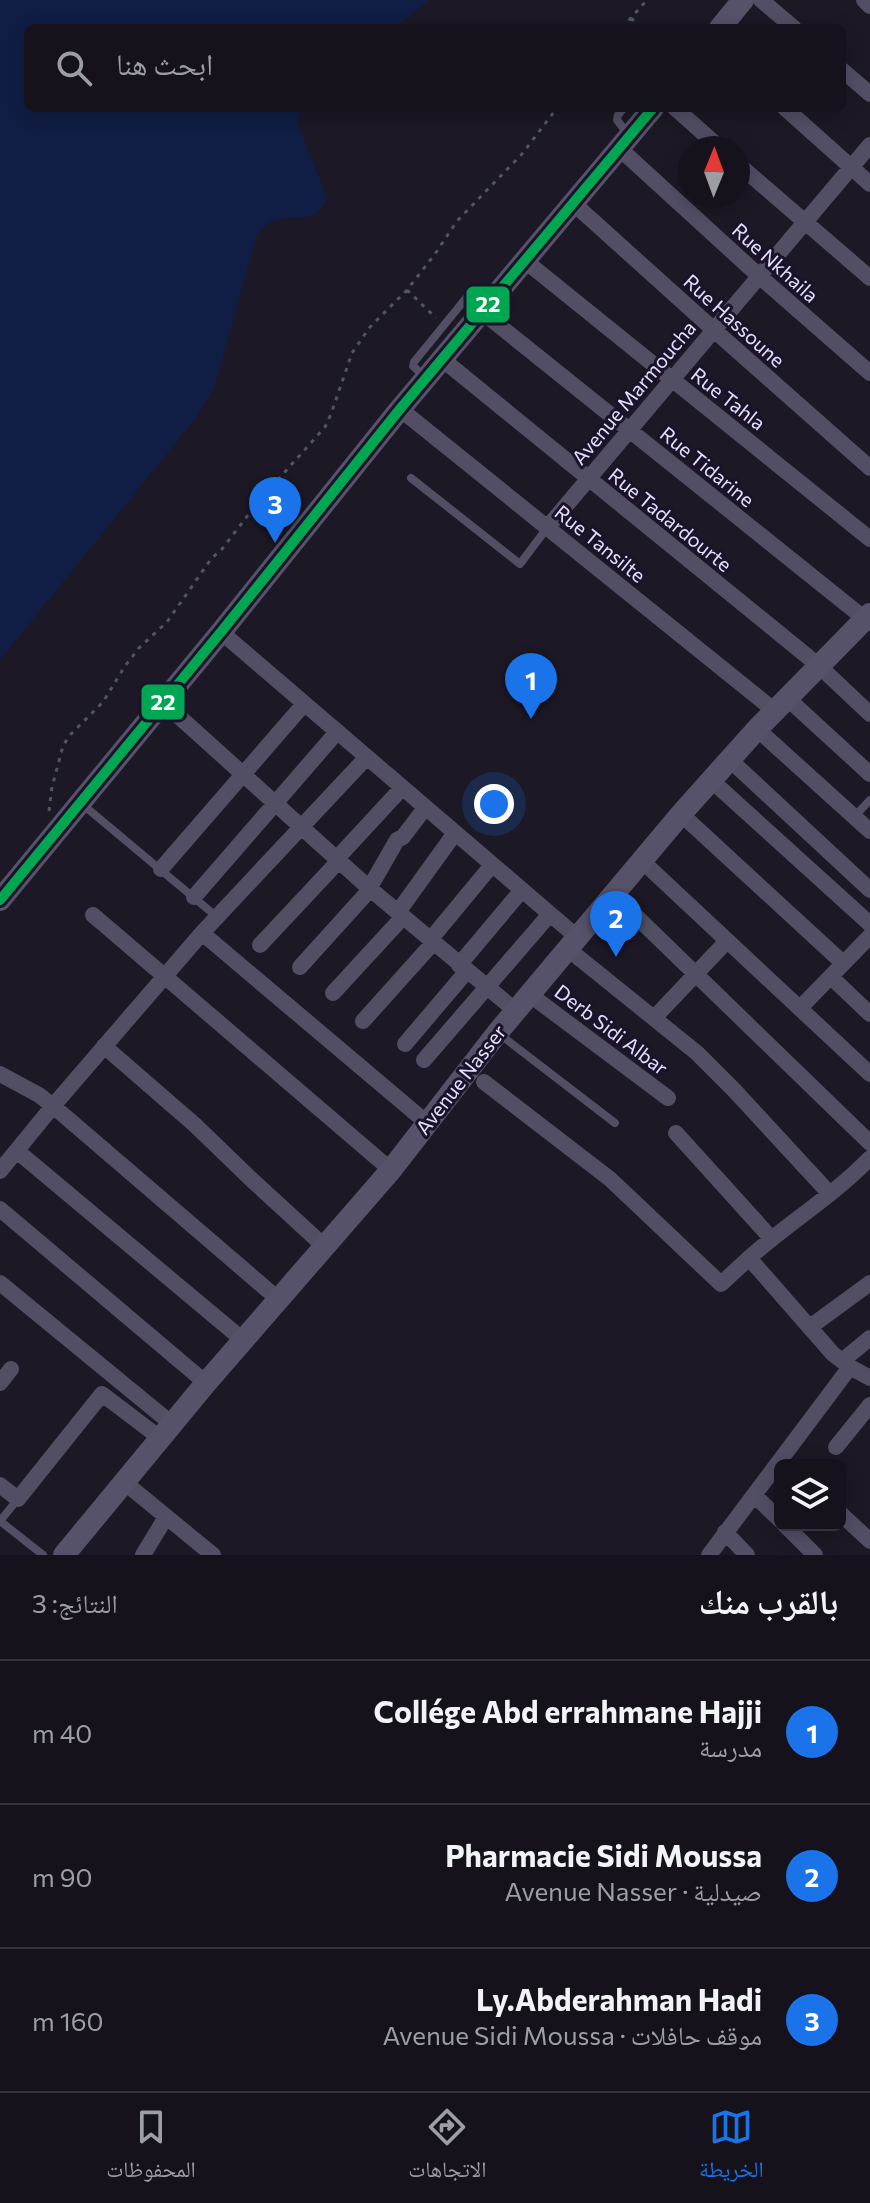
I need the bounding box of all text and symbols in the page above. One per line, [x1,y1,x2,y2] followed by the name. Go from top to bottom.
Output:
[24,24,846,112] search box
[116,44,213,81] text: ابحث هنا
[52,46,96,90] icon: search
[678,136,750,208] north arrow
[728,217,824,307] street label: Rue Nkhaila
[679,269,790,372] street label: Rue Hassoune
[465,285,511,324] line badge: 22
[475,290,501,317] text: 22
[566,316,700,469] street label: Avenue Marmoucha
[687,362,770,435] street label: Rue Tahla
[656,421,759,511] street label: Rue Tidarine
[604,462,737,576] street label: Rue Tadardourte
[249,477,301,543] pin: 3
[550,499,651,587] street label: Rue Tansilte
[505,653,557,719] pin: 1
[140,683,186,721] line badge: 22
[150,688,176,715] text: 22
[474,784,514,824] your location
[590,891,642,957] pin: 2
[550,979,673,1080] street label: Derb Sidi Albar
[410,1020,511,1139] street label: Avenue Nasser
[774,1459,846,1531] map controls
[774,1459,846,1531] button: layers
[699,1579,838,1621] text: بالقرب منك
[32,1587,118,1618] text: النتائج: 3
[374,1692,762,1729] text: Collége Abd errahmane Hajji
[32,1717,92,1748] text: 40 m
[806,1717,818,1748] text: 1
[699,1731,762,1762] text: مدرسة
[445,1836,762,1873] text: Pharmacie Sidi Moussa
[32,1861,92,1892] text: 90 m
[805,1861,819,1892] text: 2
[505,1875,762,1906] text: صيدلية · Avenue Nasser
[476,1980,762,2017] text: Ly.Abderahman Hadi
[32,2005,104,2036] text: 160 m
[804,2005,820,2036] text: 3
[382,2019,762,2050] text: موقف حافلات · Avenue Sidi Moussa
[106,2105,196,2191] tab: المحفوظات
[408,2105,486,2191] tab: الاتجاهات
[699,2105,764,2191] tab: الخريطة

